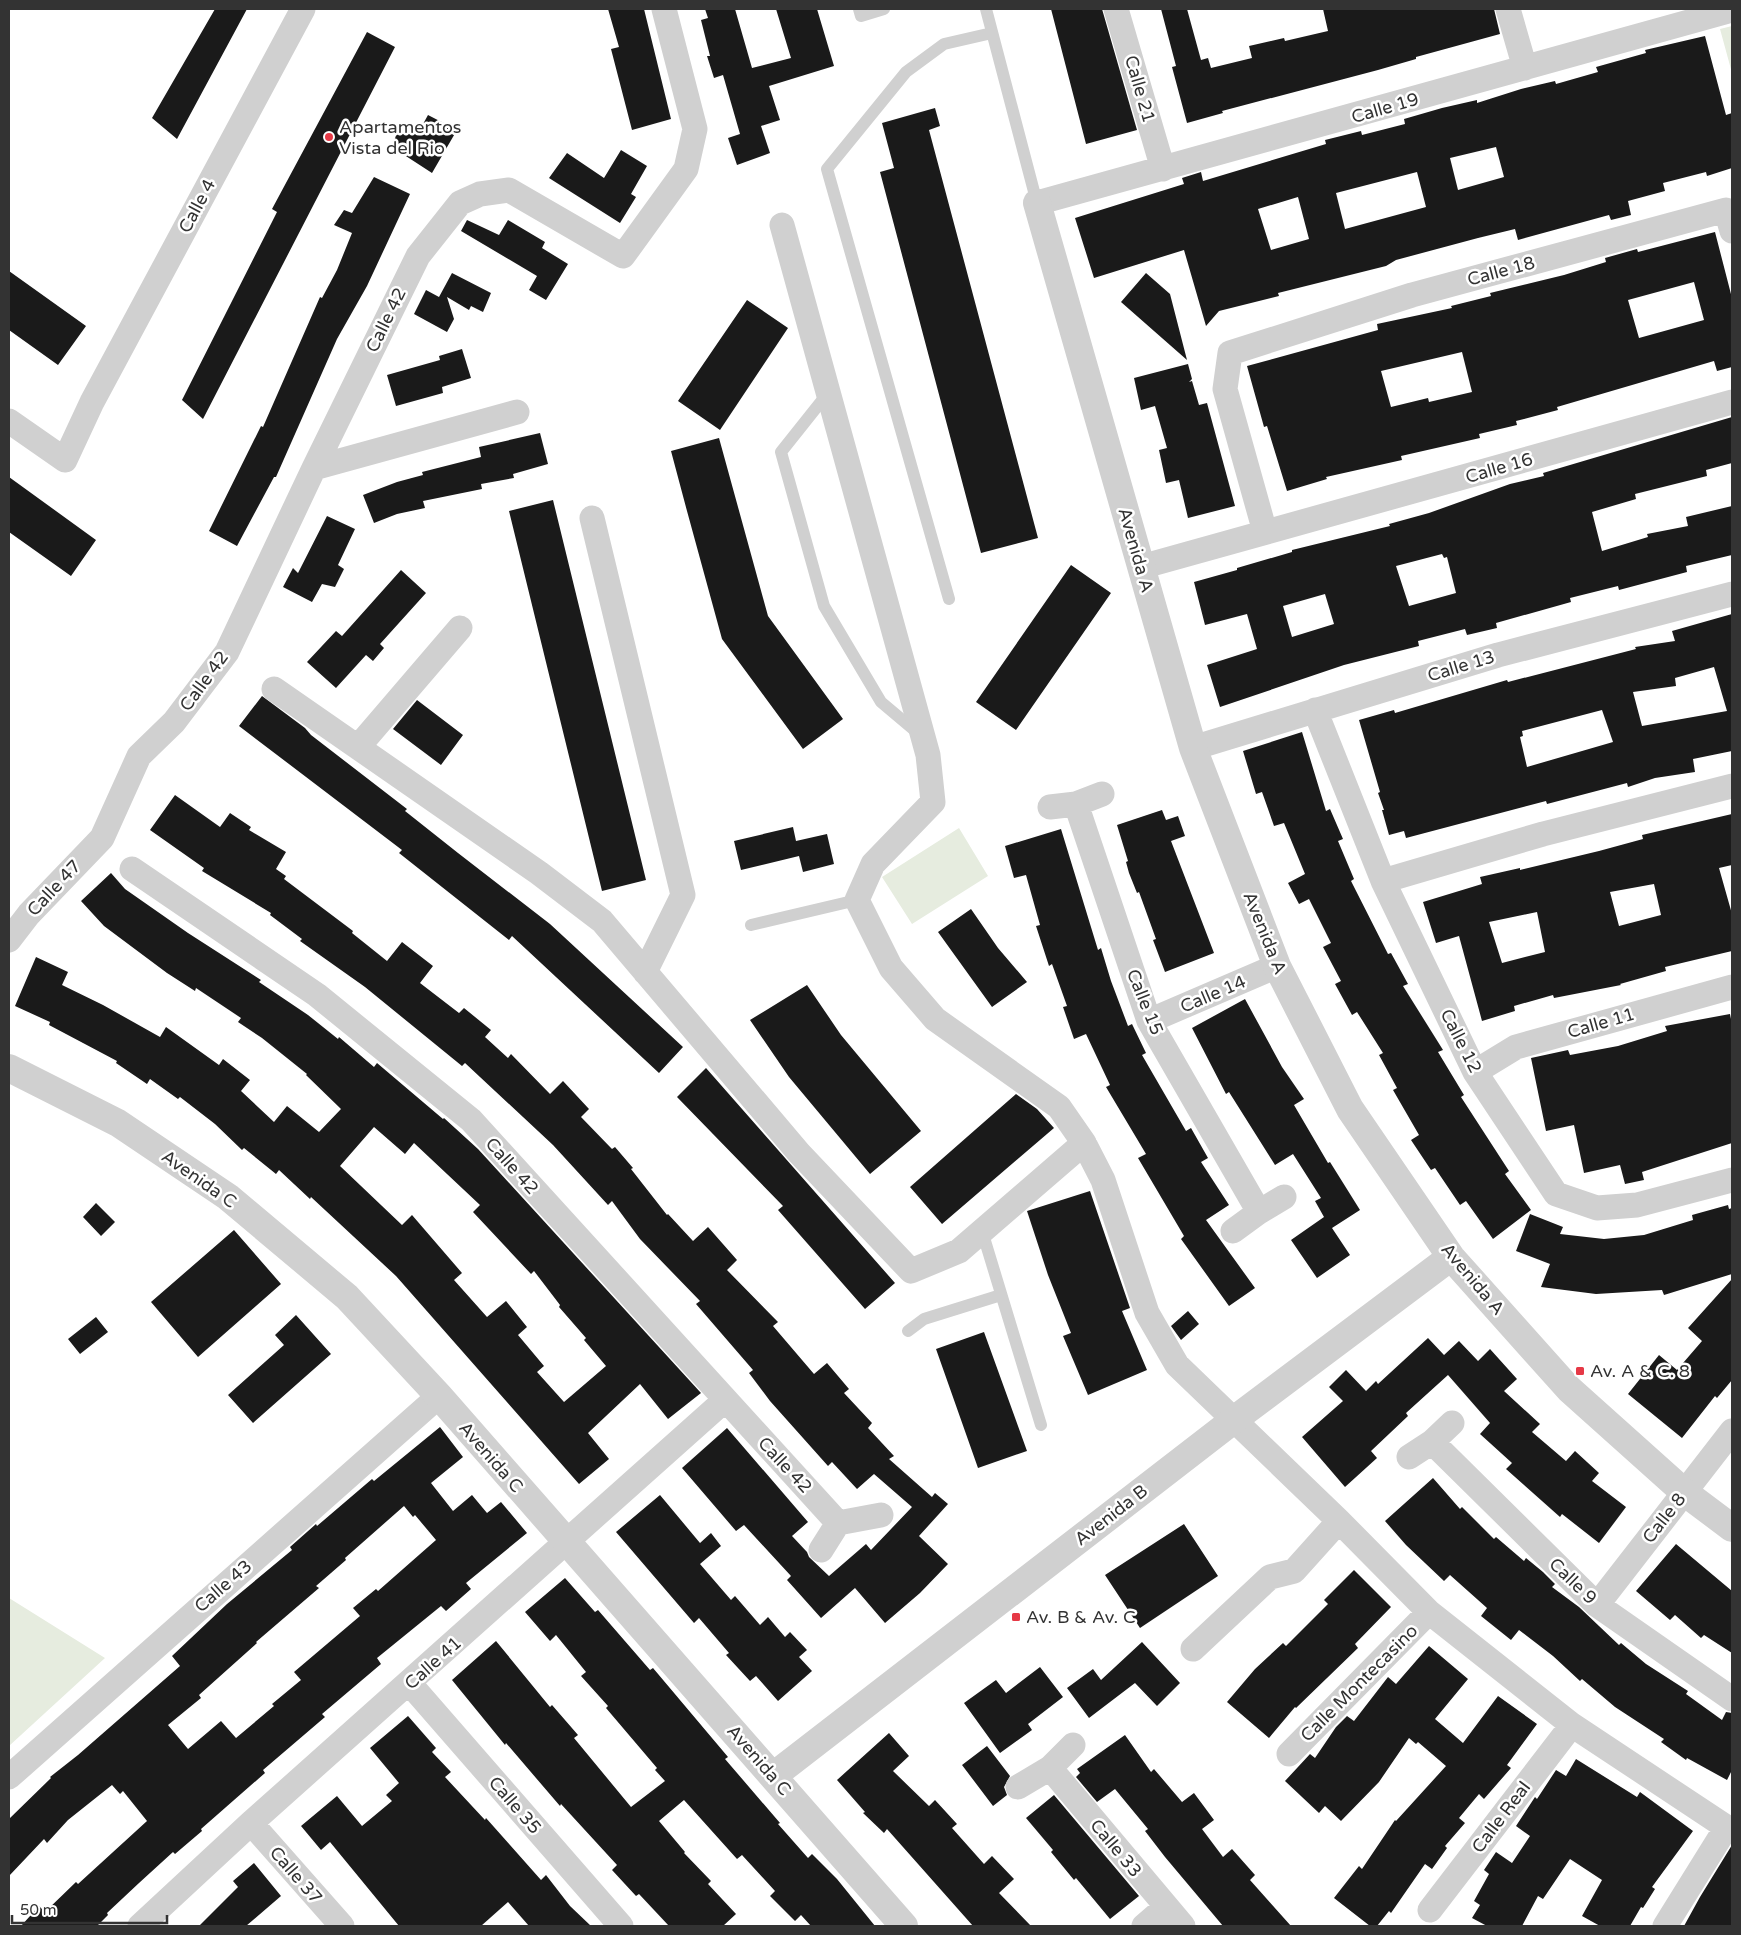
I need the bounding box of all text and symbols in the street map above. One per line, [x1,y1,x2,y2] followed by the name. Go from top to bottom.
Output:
[1120,53,1160,125] street label: Calle 21
[1349,88,1421,128] street label: Calle 19
[339,116,461,159] place label: Apartamentos Vista del Rio
[323,131,335,143] marker: Apartamentos Vista del Rio
[174,175,220,237] street label: Calle 4
[1465,251,1537,291] street label: Calle 18
[361,284,411,356] street label: Calle 42
[1463,448,1535,488] street label: Calle 16
[1113,505,1159,595] street label: Avenida A
[1425,645,1497,687] street label: Calle 13
[175,647,233,715] street label: Calle 42
[22,855,86,921] street label: Calle 47
[1238,888,1292,978] street label: Avenida A
[1122,966,1168,1038] street label: Calle 15
[1177,970,1249,1018] street label: Calle 14
[1565,1003,1637,1043] street label: Calle 11
[1436,1005,1486,1077] street label: Calle 12
[481,1133,543,1199] street label: Calle 42
[157,1145,241,1213] street label: Avenida C
[1436,1238,1510,1320] street label: Avenida A
[1590,1360,1690,1382] place label: Av. A & C. 8
[1574,1365,1586,1377] marker: Av. A & C. 8
[454,1417,528,1497] street label: Avenida C
[753,1432,817,1498] street label: Calle 42
[1070,1480,1152,1550] street label: Avenida B
[1638,1488,1690,1548] street label: Calle 8
[1545,1553,1601,1609] street label: Calle 9
[190,1555,256,1617] street label: Calle 43
[1026,1606,1135,1628] place label: Av. B & Av. C
[1010,1611,1022,1623] marker: Av. B & Av. C
[1296,1620,1422,1746] street label: Calle Montecasino
[400,1632,466,1694] street label: Calle 41
[722,1720,796,1800] street label: Avenida C
[484,1772,546,1838] street label: Calle 35
[1467,1777,1535,1857] street label: Calle Real
[1085,1814,1147,1882] street label: Calle 33
[265,1842,327,1908] street label: Calle 37
[12,1892,168,1924] scale bar
[20,1901,57,1919] text: 50 m

